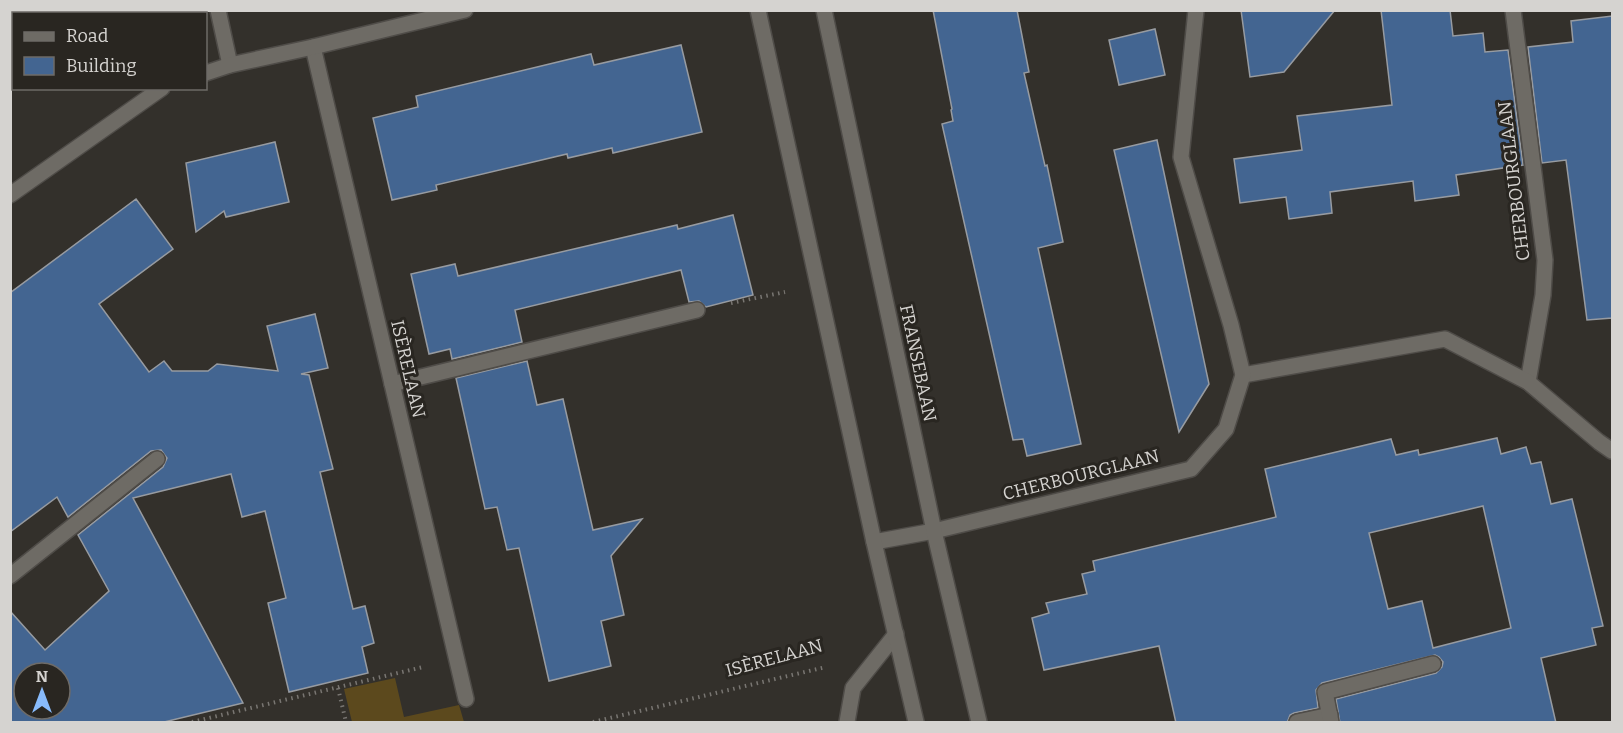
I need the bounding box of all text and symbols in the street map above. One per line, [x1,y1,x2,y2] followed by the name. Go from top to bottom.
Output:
[12,12,207,90] legend
[66,25,109,47] text: Road
[66,55,137,77] text: Building
[1493,100,1535,262] street label: CHERBOURGLAAN
[895,302,941,424] street label: FRANSEBAAN
[386,318,431,420] street label: ISÈRELAAN
[1000,445,1162,505] street label: CHERBOURGLAAN
[723,634,825,682] street label: ISÈRELAAN
[12,661,72,721] north arrow
[36,667,48,686] text: N

